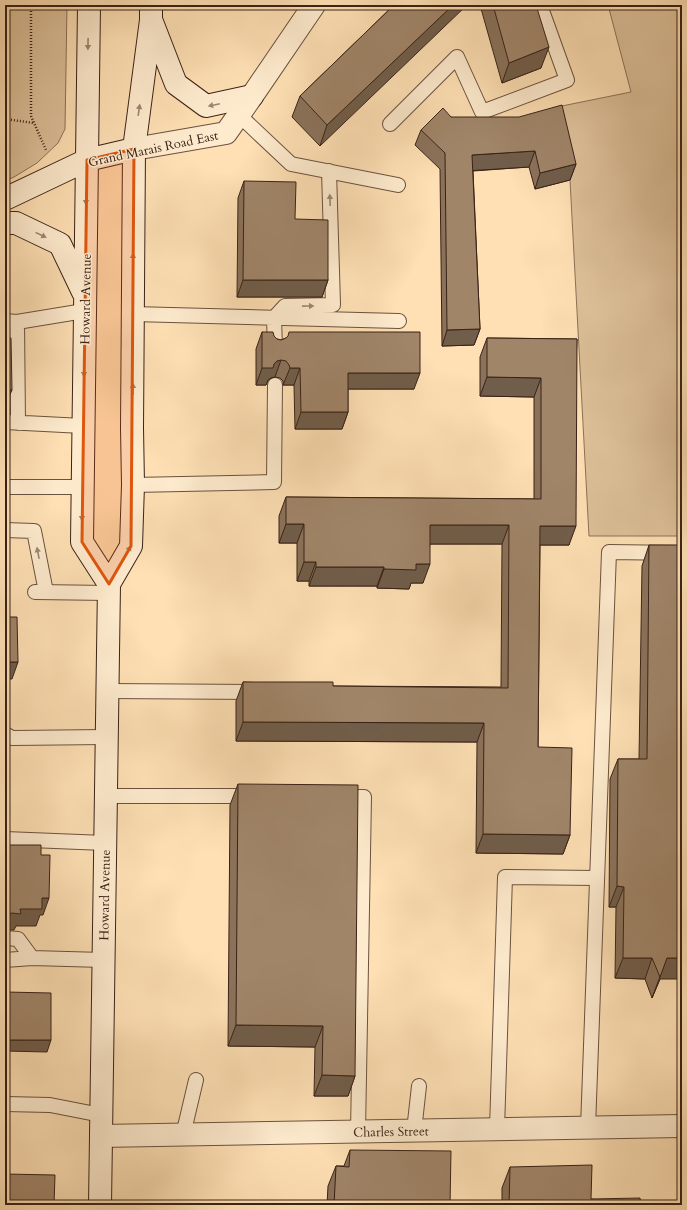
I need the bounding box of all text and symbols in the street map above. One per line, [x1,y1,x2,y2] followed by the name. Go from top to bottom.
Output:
[85,38,92,50] one-way arrow
[208,102,220,108] one-way arrow
[136,104,142,116] one-way arrow
[87,126,220,172] street label: Grand Marais Road East
[83,193,89,206] one-way arrow
[327,193,333,206] one-way arrow
[36,232,47,238] one-way arrow
[130,252,136,265] one-way arrow
[76,253,96,345] street label: Howard Avenue
[302,302,314,309] one-way arrow
[81,365,87,378] one-way arrow
[130,382,136,395] one-way arrow
[79,509,85,522] one-way arrow
[125,545,131,556] one-way arrow
[35,547,41,559] one-way arrow
[95,849,115,941] street label: Howard Avenue
[353,1122,429,1142] street label: Charles Street

